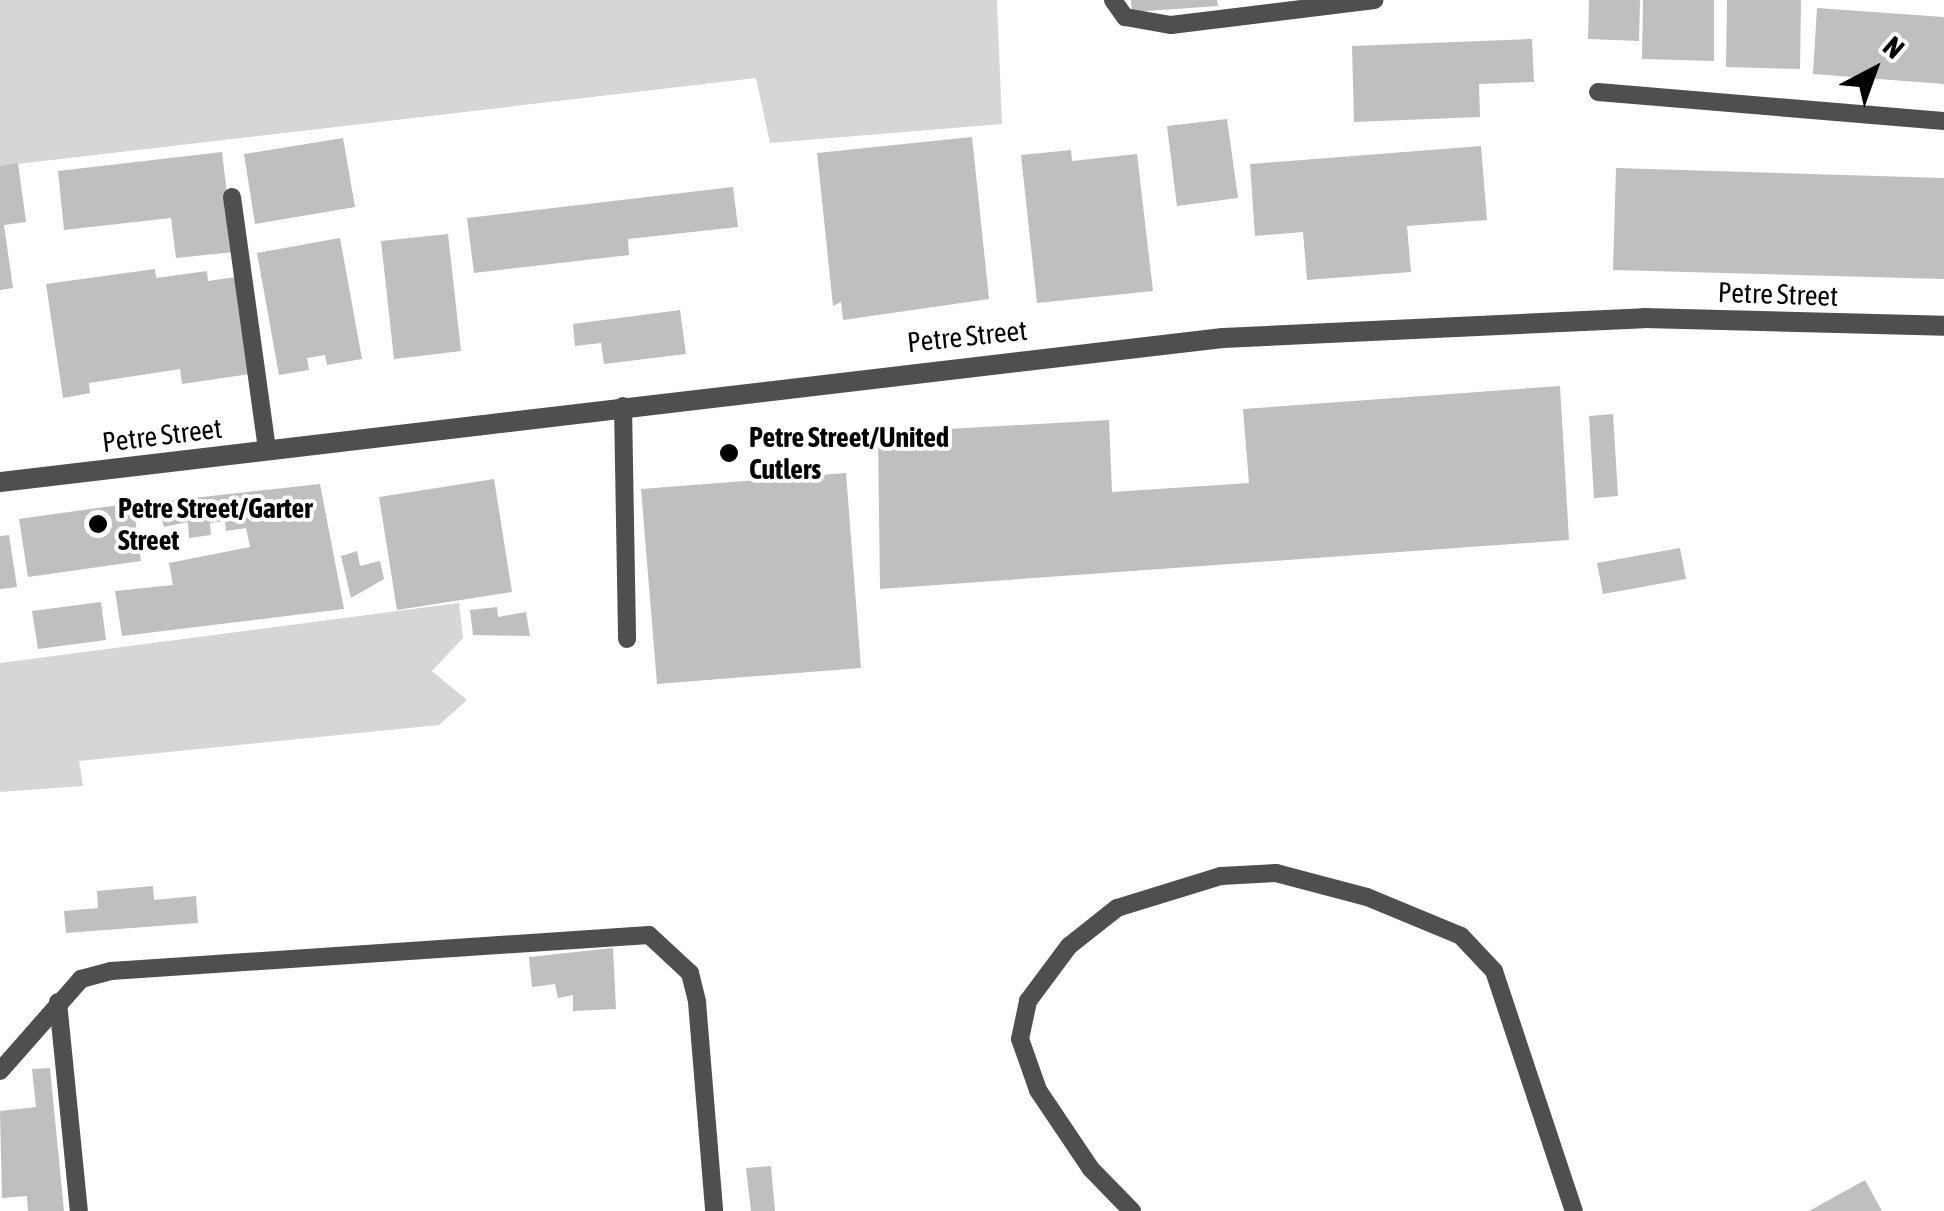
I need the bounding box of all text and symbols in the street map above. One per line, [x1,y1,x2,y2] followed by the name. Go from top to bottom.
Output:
[1824,20,1924,120] north arrow
[1877,30,1910,65] text: N
[1717,275,1839,313] street label: Petre Street
[905,313,1029,359] street label: Petre Street
[100,411,224,459] street label: Petre Street
[749,420,949,486] place label: Petre Street/United Cutlers
[718,442,740,464] marker: Petre Street/United Cutlers
[118,491,313,557] place label: Petre Street/Garter Street
[87,513,109,535] marker: Petre Street/Garter Street

